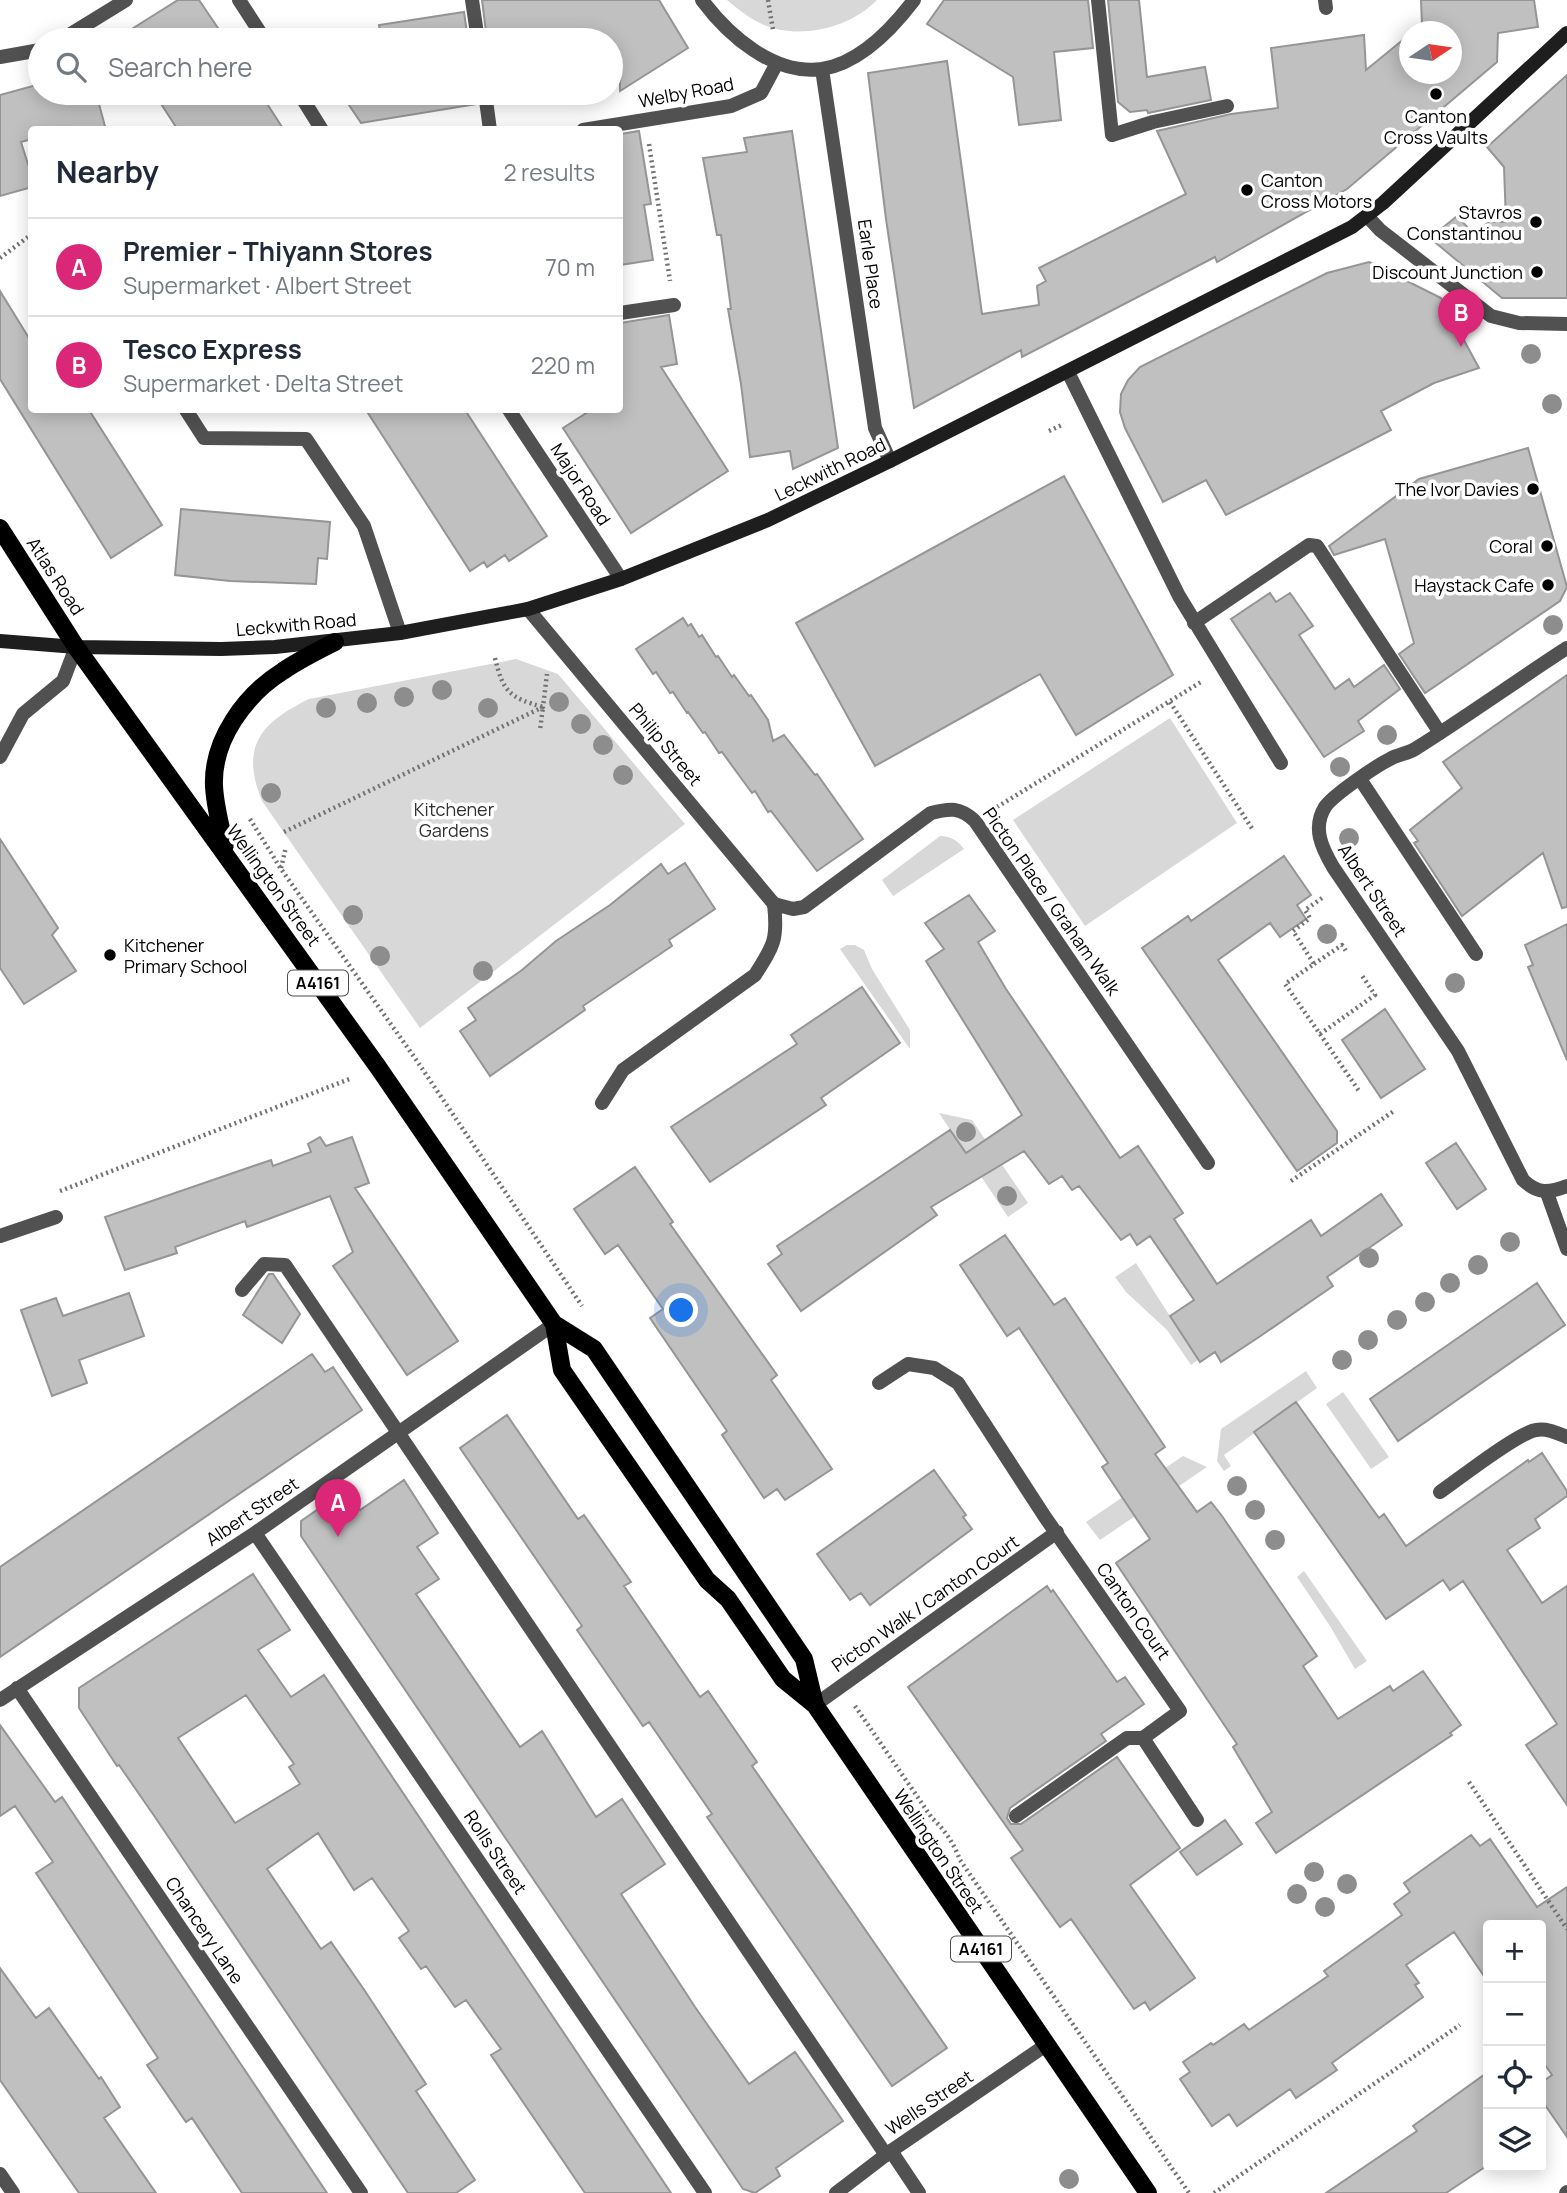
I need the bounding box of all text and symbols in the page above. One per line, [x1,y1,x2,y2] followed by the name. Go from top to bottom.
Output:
[1399,21,1462,84] north arrow
[28,28,623,105] search box
[52,48,90,86] icon: search
[108,49,253,85] text: Search here
[636,71,736,113] street label: Welby Road
[1428,86,1444,102] marker: Canton Cross Vaults
[1384,104,1488,149] place label: Canton Cross Vaults
[56,151,159,192] text: Nearby
[503,156,595,188] text: 2 results
[1261,168,1372,213] place label: Canton Cross Motors
[1239,182,1255,198] marker: Canton Cross Motors
[1407,200,1522,245] place label: Stavros Constantinou
[1528,214,1544,230] marker: Stavros Constantinou
[853,218,889,310] street label: Earle Place
[123,233,433,269] text: Premier - Thiyann Stores
[71,251,87,283] text: A
[545,251,595,283] text: 70 m
[1372,260,1523,284] place label: Discount Junction
[1529,264,1545,280] marker: Discount Junction
[123,269,412,301] text: Supermarket · Albert Street
[1438,289,1484,347] pin: B
[123,331,302,367] text: Tesco Express
[72,349,86,381] text: B
[531,349,595,381] text: 220 m
[123,367,403,399] text: Supermarket · Delta Street
[770,432,890,506] street label: Leckwith Road
[546,438,616,530] street label: Major Road
[1395,477,1519,501] place label: The Ivor Davies
[1525,481,1541,497] marker: The Ivor Davies
[22,532,90,620] street label: Atlas Road
[1489,534,1533,558] place label: Coral
[1539,538,1555,554] marker: Coral
[1414,573,1534,597] place label: Haystack Cafe
[1540,577,1556,593] marker: Haystack Cafe
[235,607,357,641] street label: Leckwith Road
[624,697,708,791] street label: Philip Street
[414,797,495,842] park label: Kitchener Gardens
[978,802,1127,1000] street label: Picton Place / Graham Walk
[222,819,326,951] street label: Wellington Street
[1333,839,1413,941] street label: Albert Street
[124,933,248,978] place label: Kitchener Primary School
[102,947,118,963] marker: Kitchener Primary School
[288,970,348,995] road number: A4161
[664,1293,698,1327] your location
[201,1471,303,1551] street label: Albert Street
[315,1479,361,1537] pin: A
[827,1529,1023,1677] street label: Picton Walk / Canton Court
[1092,1558,1176,1664] street label: Canton Court
[889,1784,989,1918] street label: Wellington Street
[459,1805,533,1899] street label: Rolls Street
[160,1872,250,1988] street label: Chancery Lane
[1483,1920,1546,2172] map controls
[1483,1920,1546,1983] button: +
[951,1937,1011,1962] road number: A4161
[1483,1983,1546,2046] button: −
[1483,2046,1546,2109] button: locate
[881,2064,977,2140] street label: Wells Street
[1483,2109,1546,2172] button: layers

